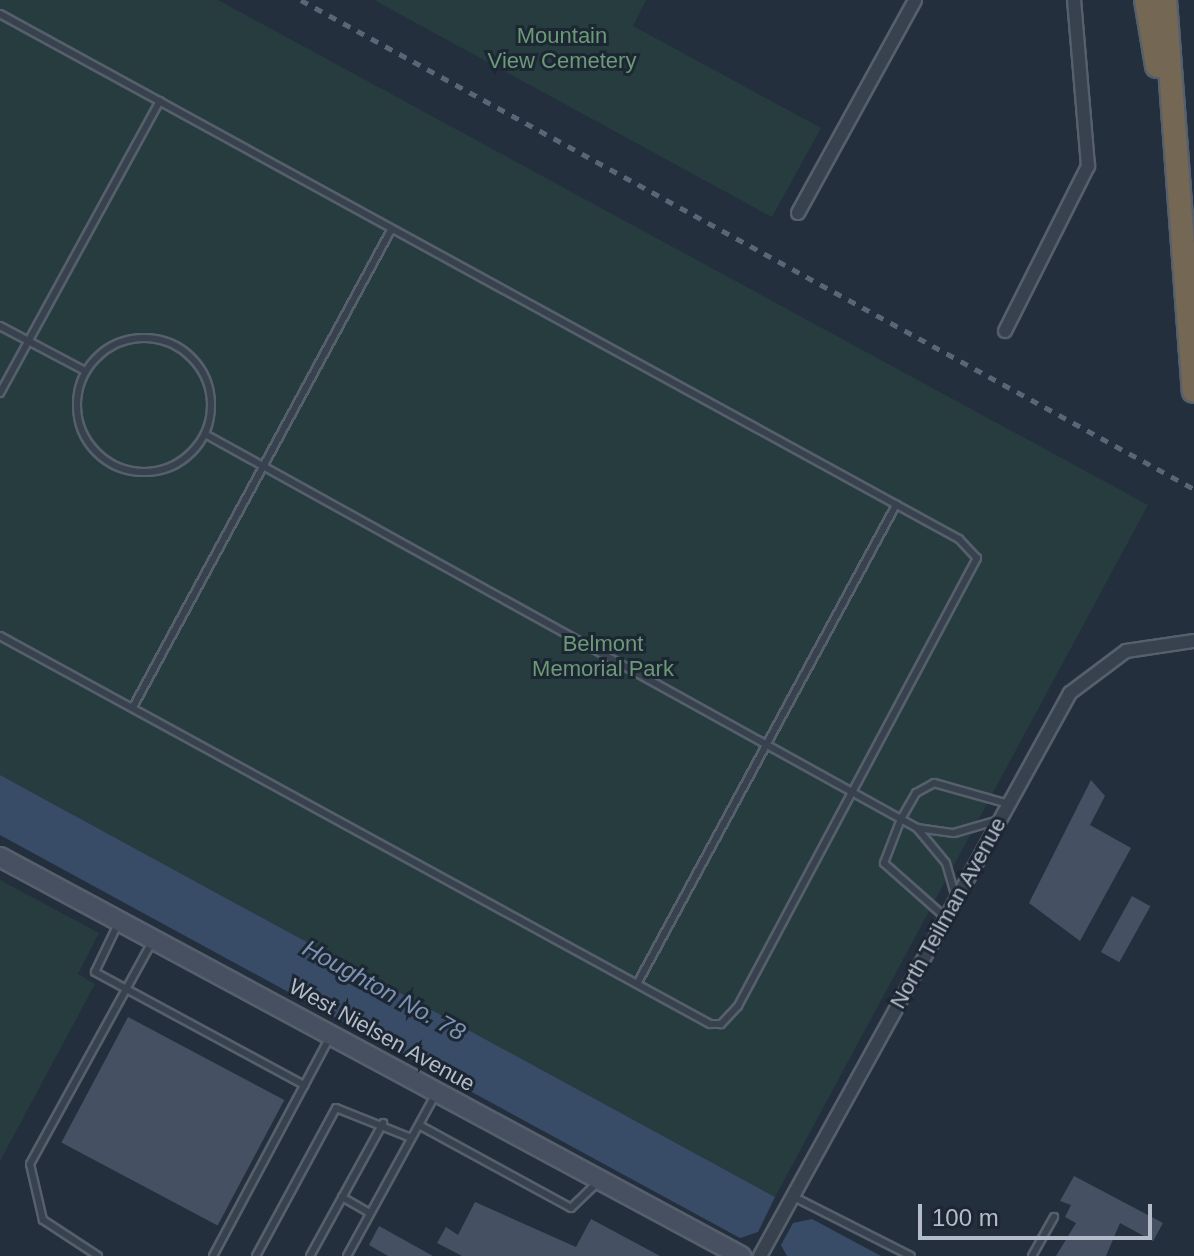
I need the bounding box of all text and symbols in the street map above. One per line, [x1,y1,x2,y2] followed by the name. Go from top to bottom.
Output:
[488,22,636,74] park label: Mountain View Cemetery
[532,630,674,682] park label: Belmont Memorial Park
[884,812,1012,1014] street label: North Teilman Avenue
[298,933,470,1047] water label: Houghton No. 78
[284,973,480,1097] street label: West Nielsen Avenue
[922,1188,1156,1238] scale bar
[932,1204,999,1231] text: 100 m

